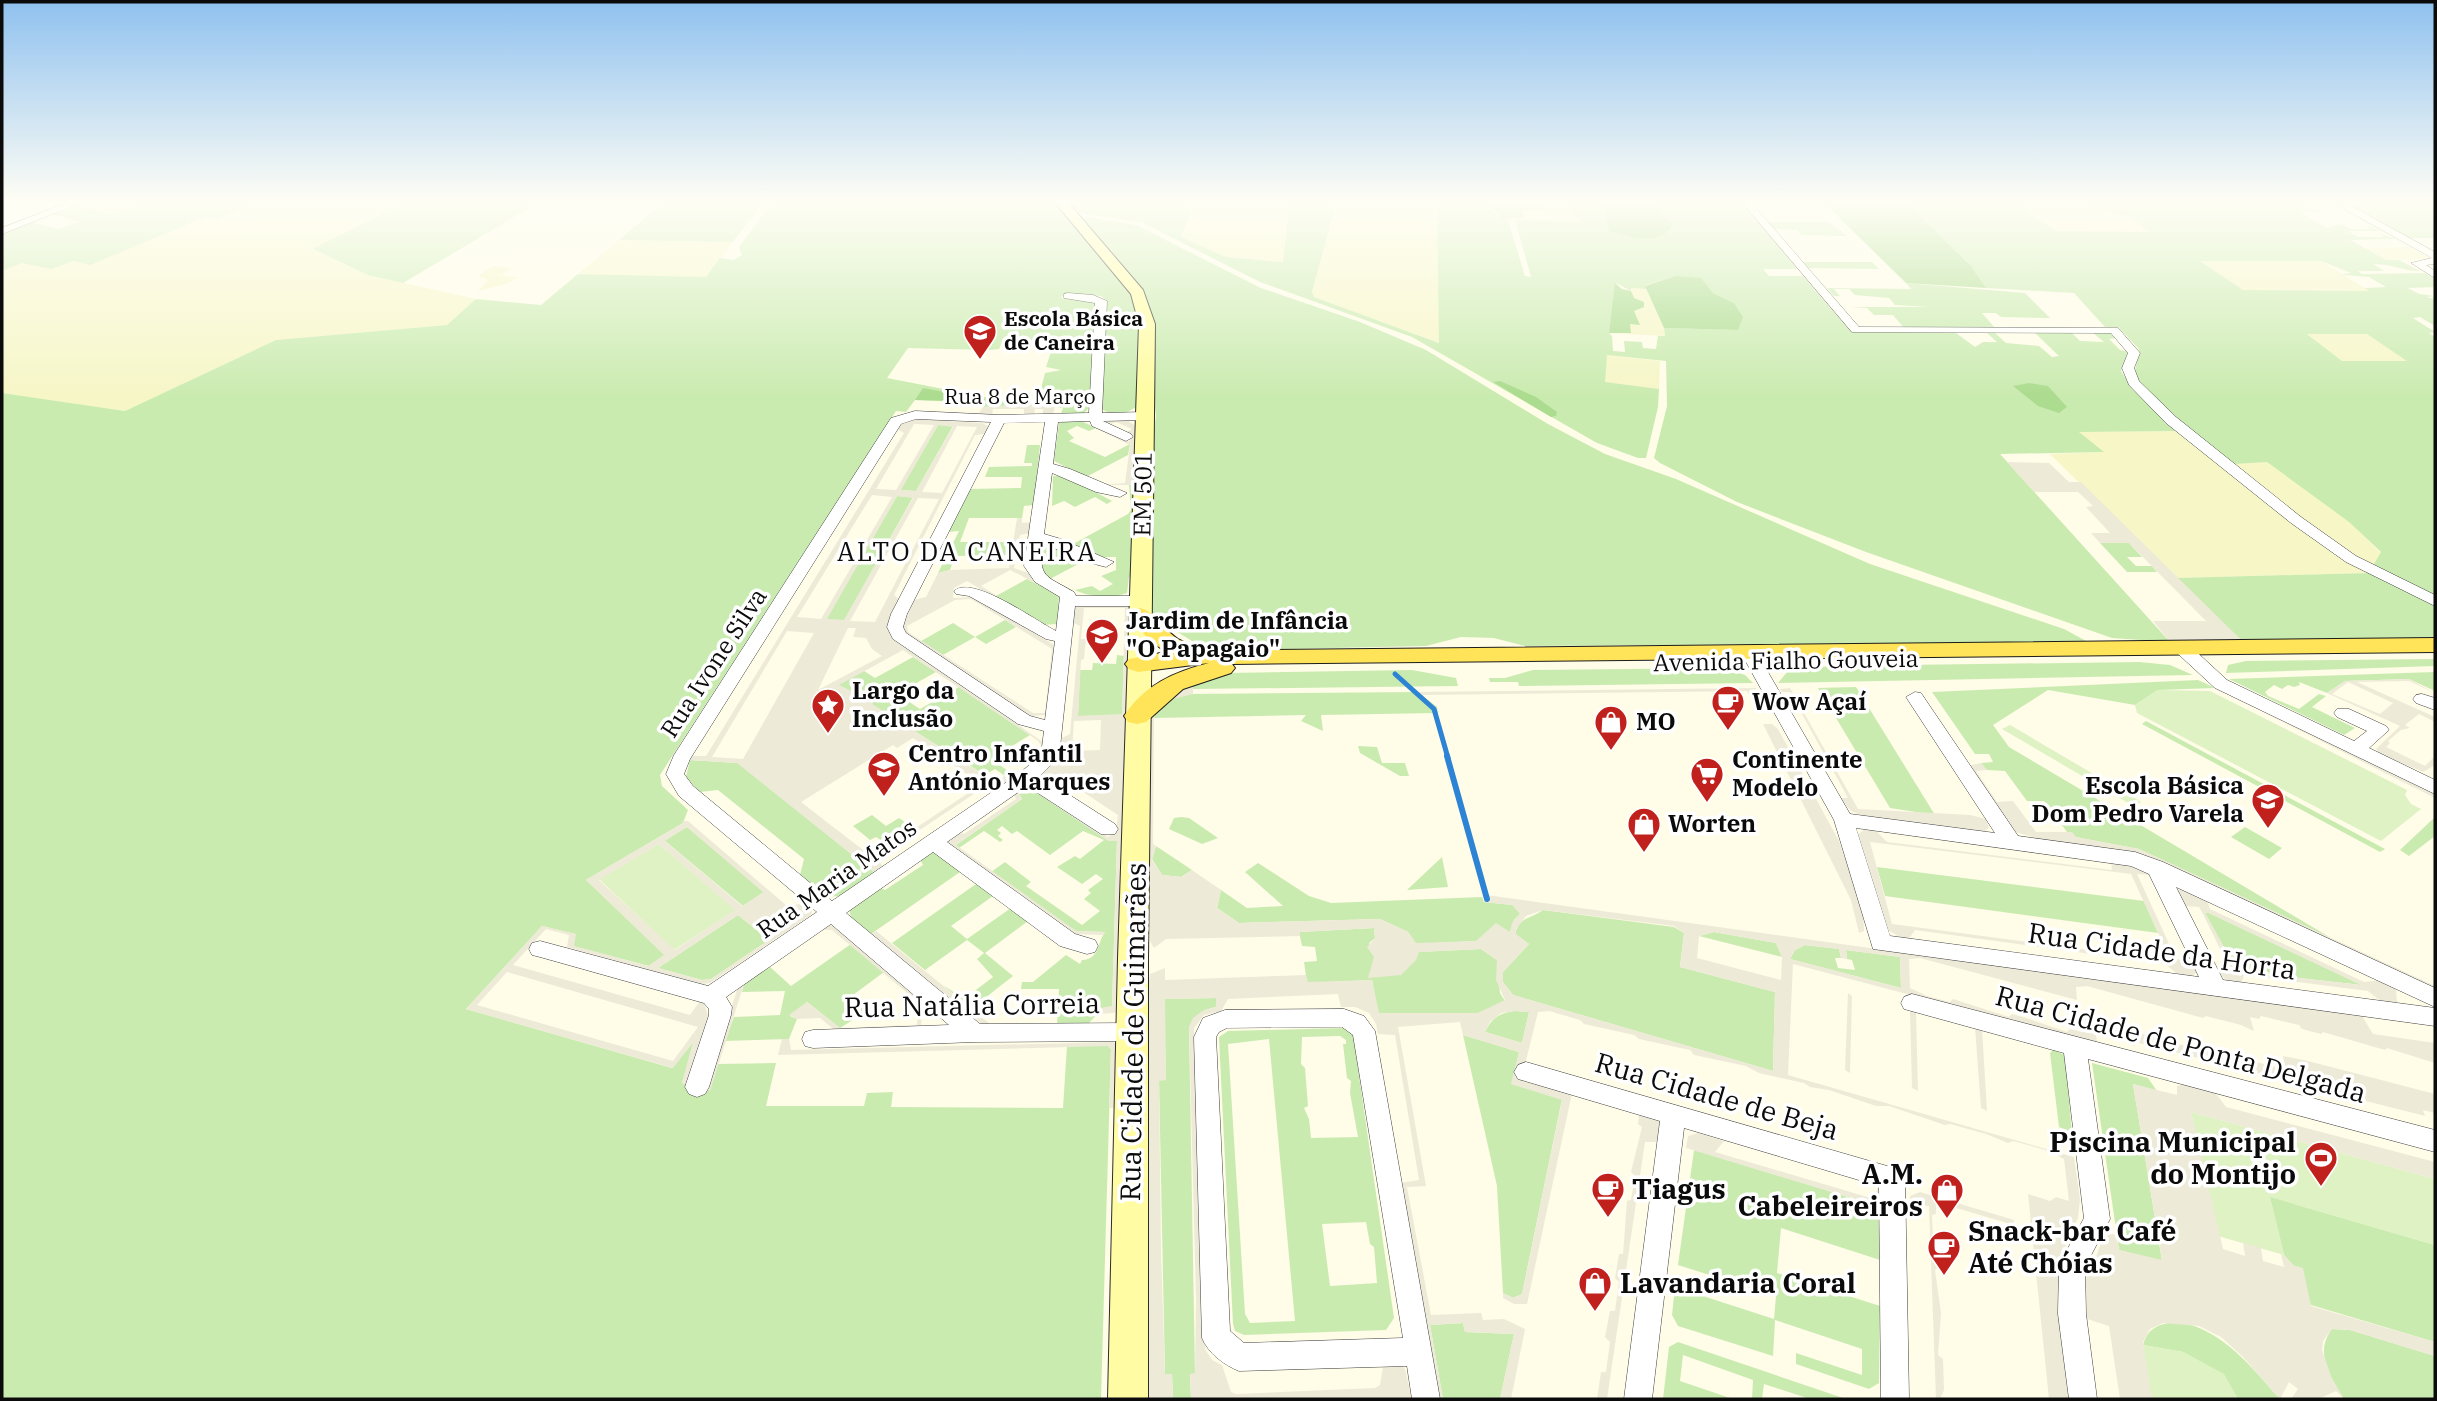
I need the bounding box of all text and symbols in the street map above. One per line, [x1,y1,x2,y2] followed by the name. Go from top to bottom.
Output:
[1004,304,1143,356] place label: Escola Básica de Caneira
[961,312,999,361] school or university icon: Escola Básica de Caneira
[944,382,1096,410] street label: Rua 8 de Março
[1125,451,1159,537] street label: EM 501
[837,534,1097,568] district label: ALTO DA CANEIRA
[653,582,773,743] street label: Rua Ivone Silva
[1126,604,1349,664] place label: Jardim de Infância "O Papagaio"
[1083,616,1121,665] school or university icon: Jardim de Infância "O Papagaio"
[1653,642,1919,678] street label: Avenida Fialho Gouveia
[852,674,955,734] place label: Largo da Inclusão
[1709,683,1747,732] cafe icon: Wow Açaí
[1752,685,1866,717] place label: Wow Açaí
[809,686,847,735] place icon: Largo da Inclusão
[1592,703,1630,752] shop icon: MO
[1636,705,1676,737] place label: MO
[908,737,1110,797] place label: Centro Infantil António Marques
[1732,743,1863,803] place label: Continente Modelo
[865,749,903,798] school or university icon: Centro Infantil António Marques
[1688,755,1726,804] supermarket icon: Continente Modelo
[2032,769,2244,829] place label: Escola Básica Dom Pedro Varela
[2249,781,2287,830] school or university icon: Escola Básica Dom Pedro Varela
[1625,805,1663,854] shop icon: Worten
[1668,807,1756,839] place label: Worten
[750,811,923,945] street label: Rua Maria Matos
[1111,862,1154,1202] street label: Rua Cidade de Guimarães
[2026,913,2298,988] street label: Rua Cidade da Horta
[1992,976,2371,1111] street label: Rua Cidade de Ponta Delgada
[844,984,1100,1025] street label: Rua Natália Correia
[1591,1043,1843,1148] street label: Rua Cidade de Beja
[2049,1123,2296,1192] place label: Piscina Municipal do Montijo
[2302,1139,2340,1188] sports icon: Piscina Municipal do Montijo
[1737,1155,1923,1224] place label: A.M. Cabeleireiros
[1589,1170,1627,1219] cafe icon: Tiagus
[1632,1170,1726,1207] place label: Tiagus
[1928,1171,1966,1220] shop icon: A.M. Cabeleireiros
[1968,1212,2176,1281] place label: Snack-bar Café Até Chóias
[1925,1228,1963,1277] cafe icon: Snack-bar Café Até Chóias
[1576,1264,1614,1313] shop icon: Lavandaria Coral
[1620,1264,1856,1301] place label: Lavandaria Coral

